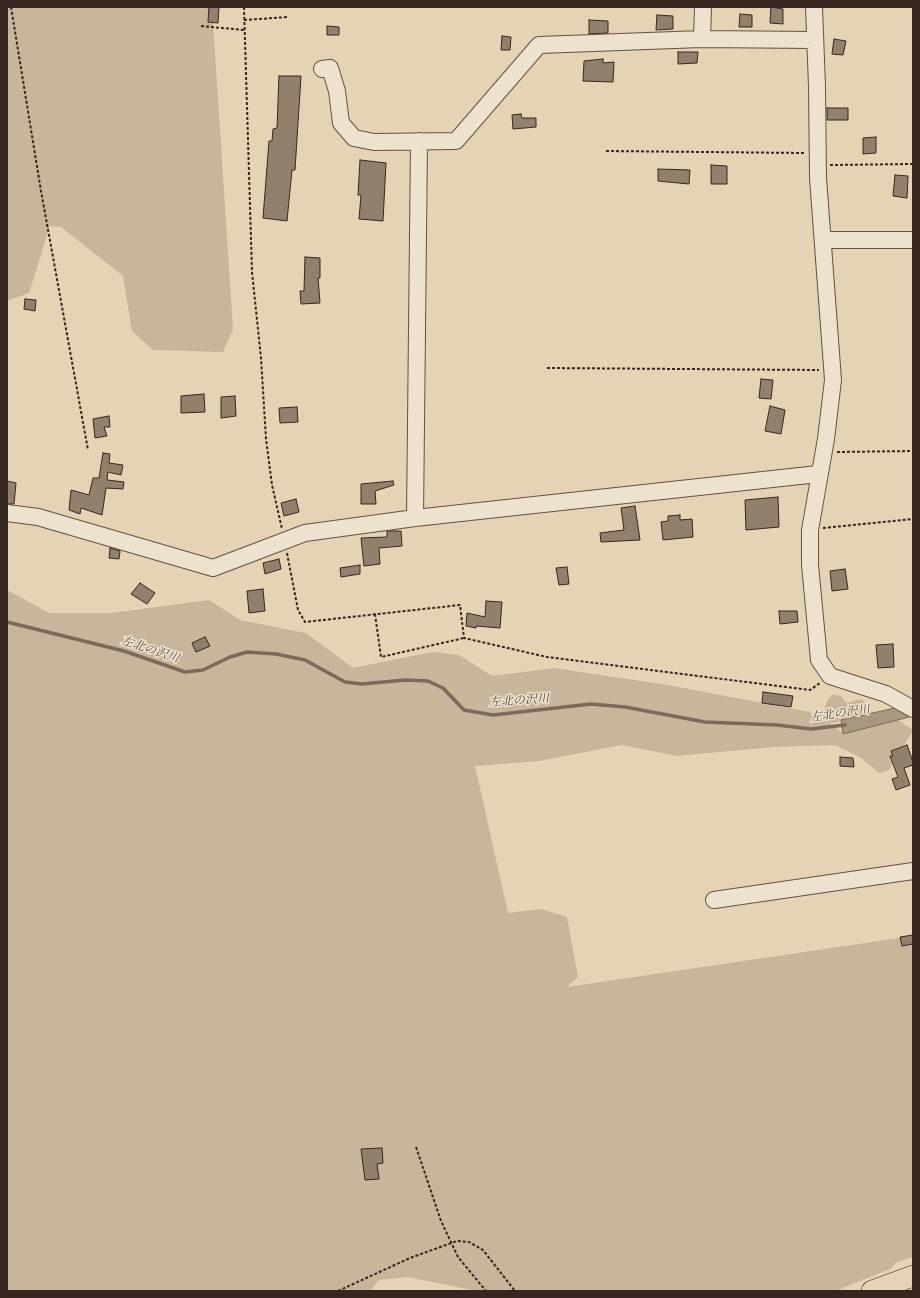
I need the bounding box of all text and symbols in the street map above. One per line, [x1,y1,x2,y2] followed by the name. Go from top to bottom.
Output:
[119,634,181,666] water label: 左北の沢川
[489,692,549,710] water label: 左北の沢川
[809,703,871,725] water label: 左北の沢川

